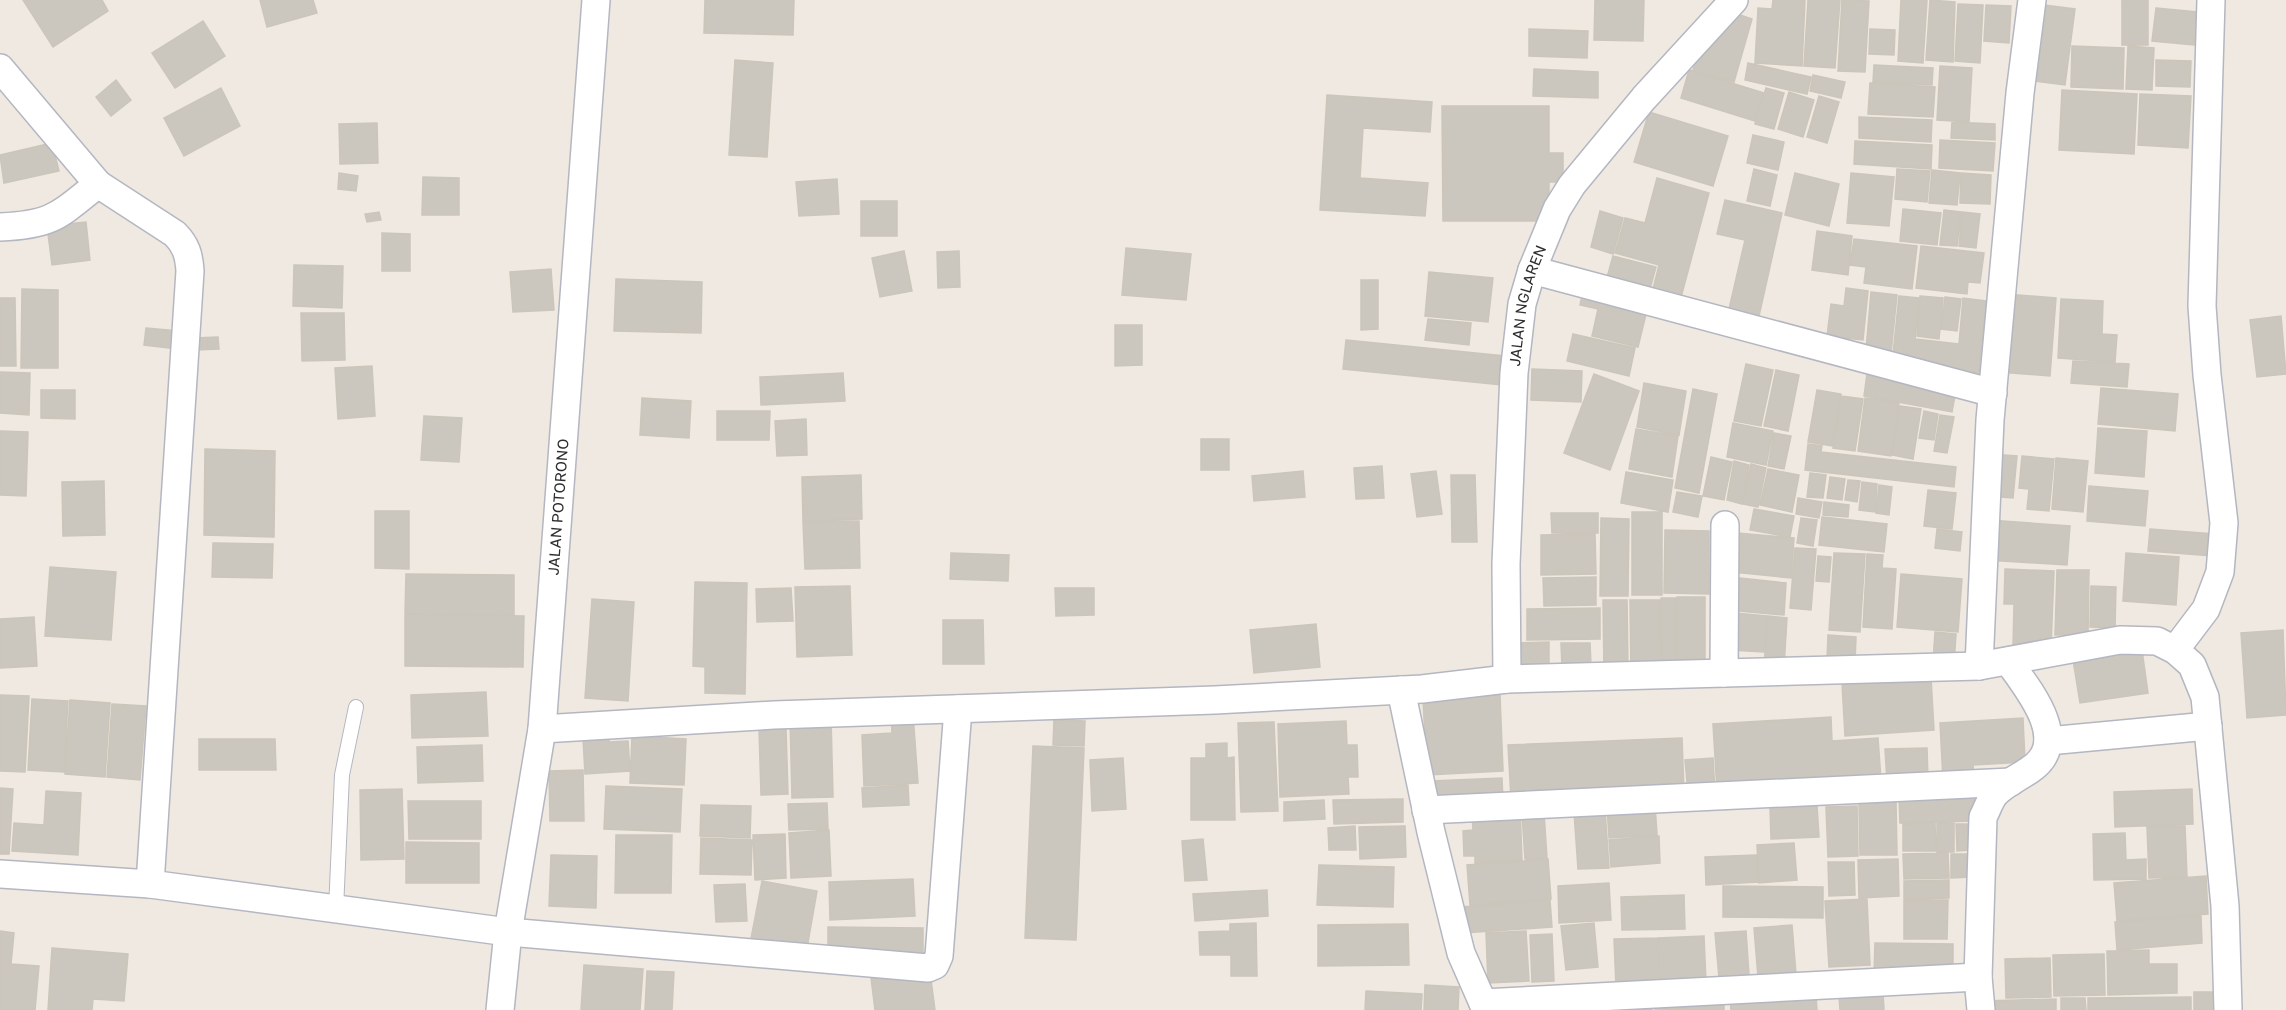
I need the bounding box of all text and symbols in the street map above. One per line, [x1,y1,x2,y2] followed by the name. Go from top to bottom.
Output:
[1505,242,1549,367] street label: JALAN NGLAREN
[543,438,571,576] street label: JALAN POTORONO

